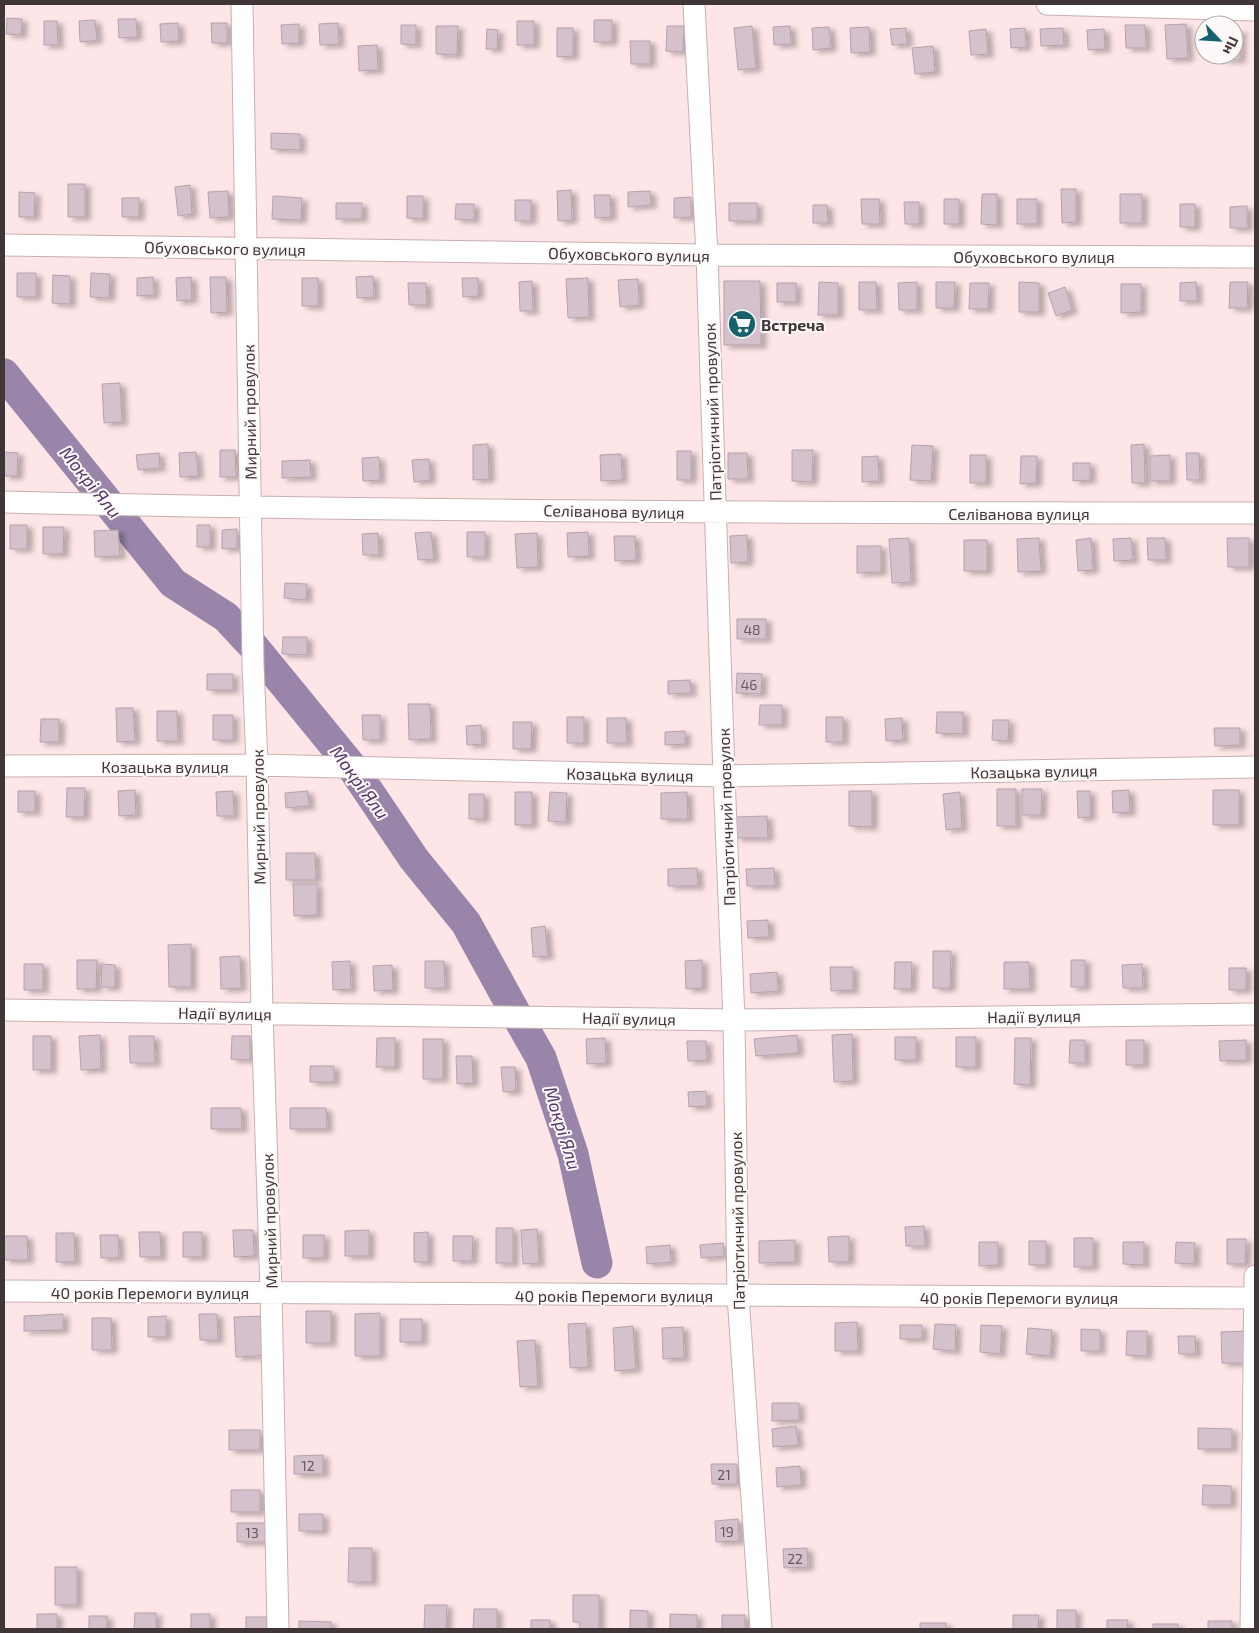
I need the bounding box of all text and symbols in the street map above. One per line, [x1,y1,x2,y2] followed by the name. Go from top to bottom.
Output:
[1194,15,1244,65] north arrow
[1220,34,1243,58] text: Пн
[144,237,306,260] street label: Обуховського вулиця
[548,243,710,266] street label: Обуховського вулиця
[953,247,1115,267] street label: Обуховського вулиця
[727,309,757,339] supermarket icon: Встреча
[761,315,825,334] place label: Встреча
[699,322,726,501] street label: Патріотичний провулок
[238,344,261,480] street label: Мирний провулок
[55,442,127,522] water label: Мокрі Яли
[543,500,685,523] street label: Селіванова вулиця
[948,504,1090,524] street label: Селіванова вулиця
[743,621,761,638] house number: 48
[741,676,757,693] house number: 46
[713,727,740,906] street label: Патріотичний провулок
[326,741,394,823] water label: Мокрі Яли
[247,749,270,885] street label: Мирний провулок
[101,757,229,777] street label: Козацька вулиця
[970,760,1098,783] street label: Козацька вулиця
[566,763,694,786] street label: Козацька вулиця
[178,1003,272,1024] street label: Надії вулиця
[987,1006,1081,1027] street label: Надії вулиця
[582,1008,676,1029] street label: Надії вулиця
[540,1084,586,1172] water label: Мокрі Яли
[726,1131,749,1310] street label: Патріотичний провулок
[257,1152,282,1289] street label: Мирний провулок
[51,1283,249,1303] street label: 40 років Перемоги вулиця
[515,1286,713,1306] street label: 40 років Перемоги вулиця
[920,1288,1118,1308] street label: 40 років Перемоги вулиця
[301,1457,315,1474] house number: 12
[717,1466,731,1483] house number: 21
[720,1523,734,1540] house number: 19
[245,1524,259,1541] house number: 13
[787,1550,803,1567] house number: 22

